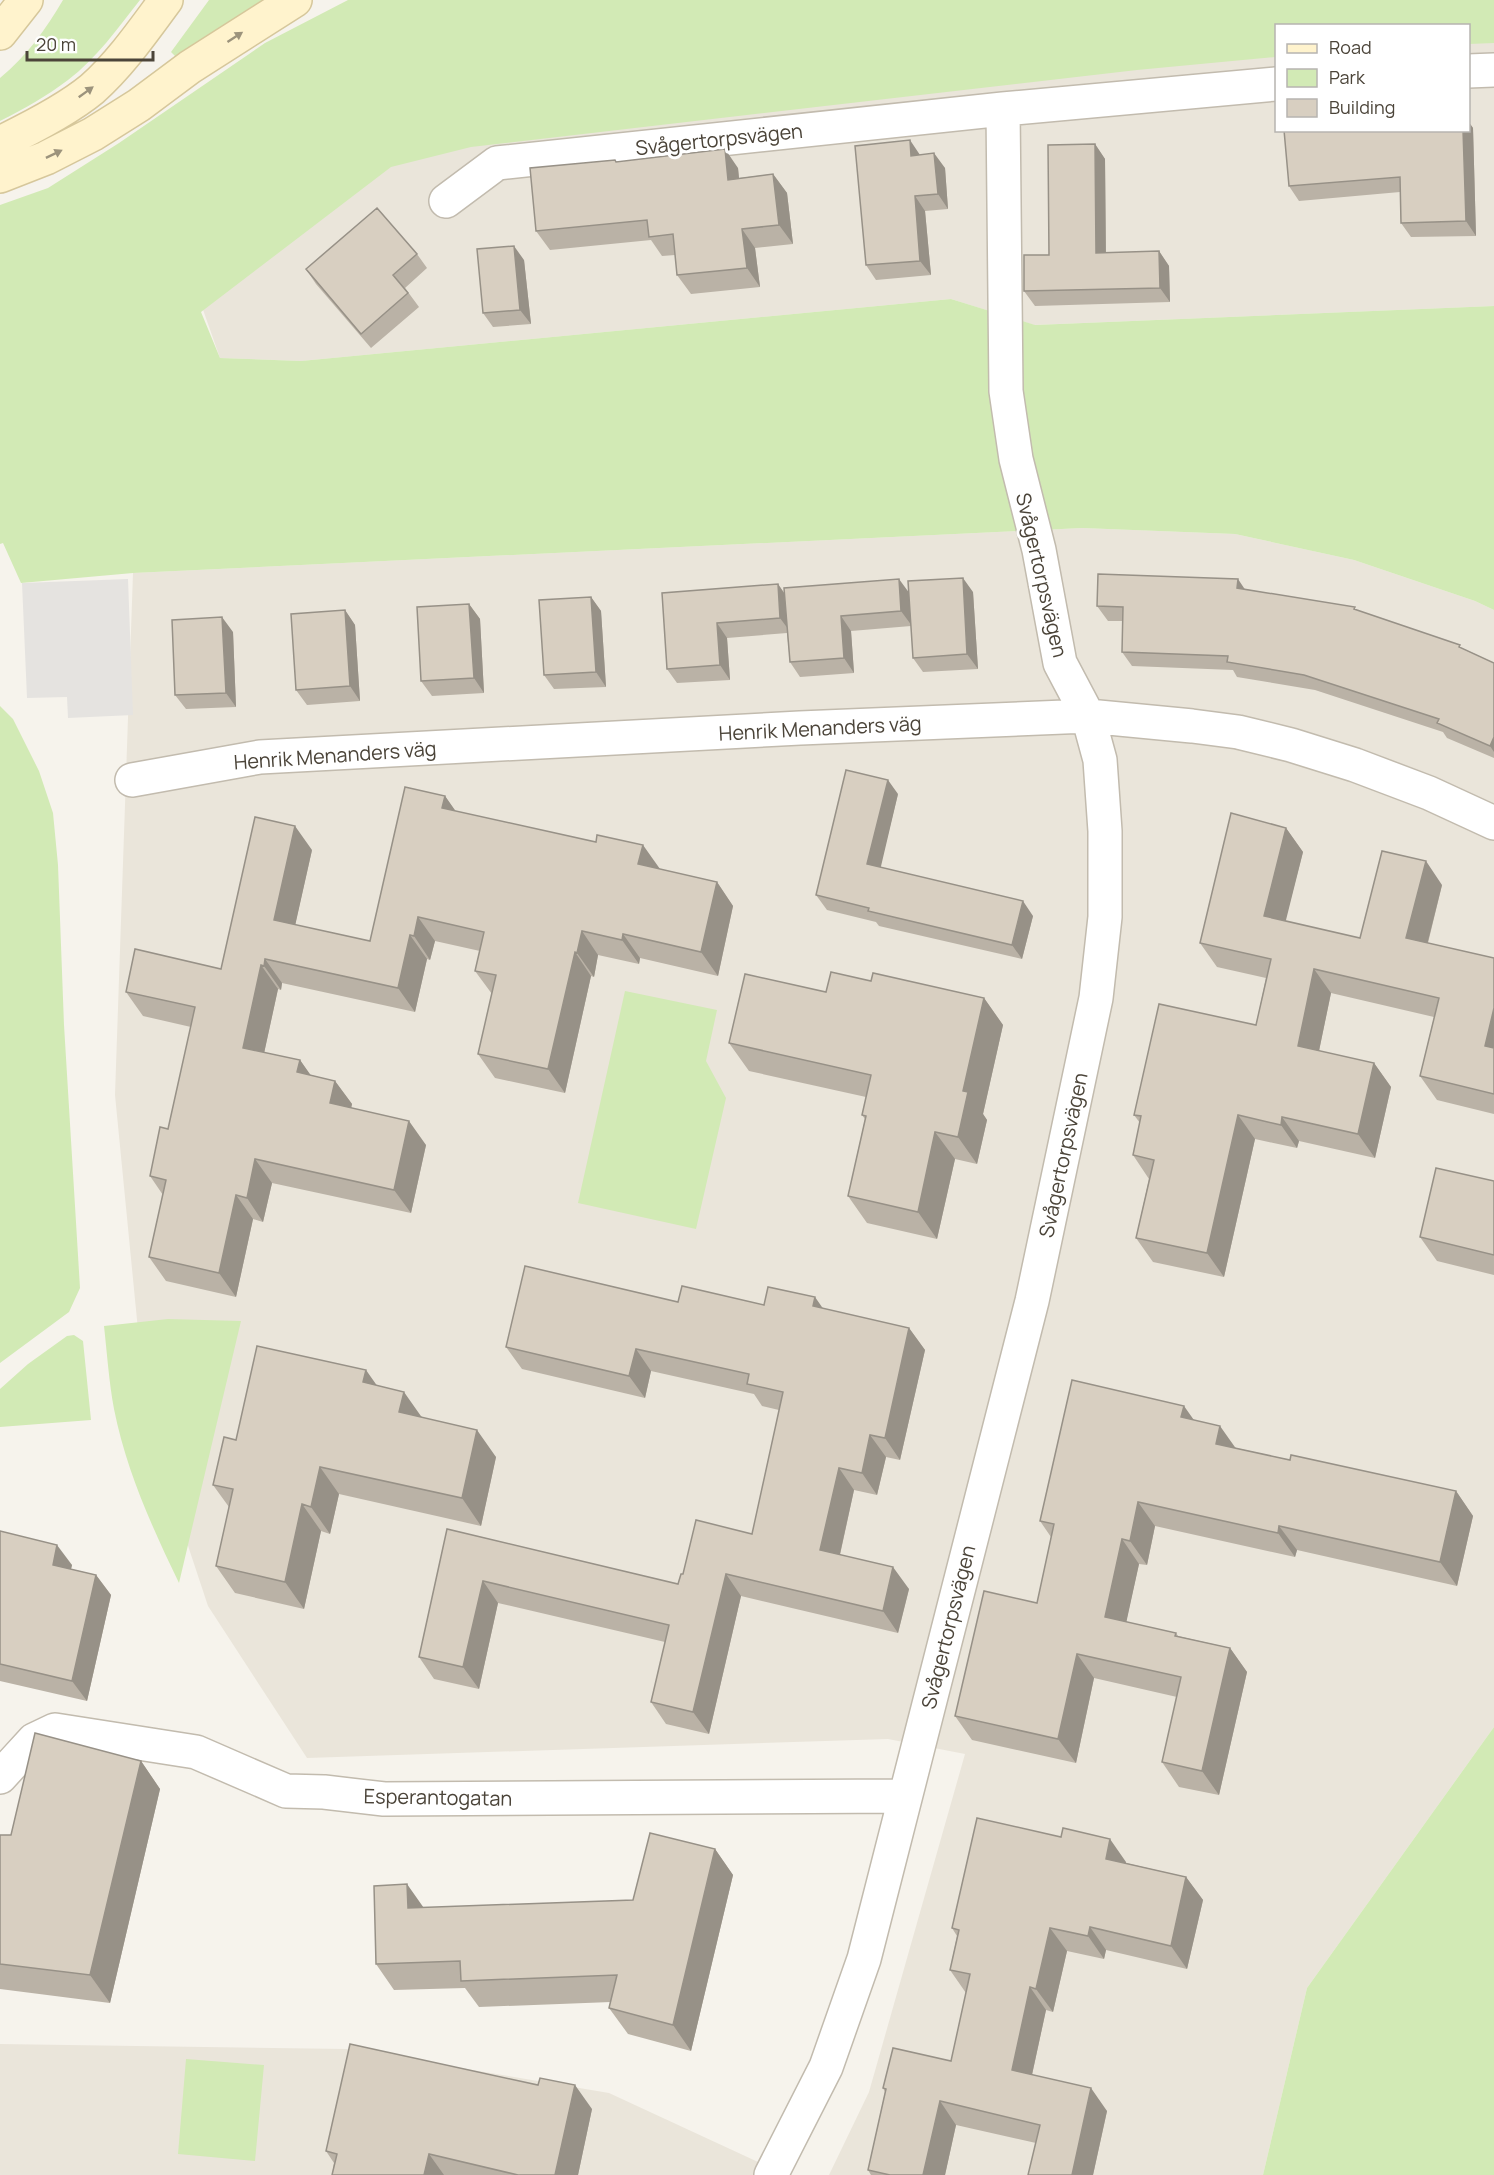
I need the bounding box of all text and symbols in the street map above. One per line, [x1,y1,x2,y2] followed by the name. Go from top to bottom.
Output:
[27,24,153,62] scale bar
[1275,24,1470,132] legend
[36,32,76,56] text: 20 m
[227,32,244,43] one-way arrow
[1329,35,1372,59] text: Road
[1329,65,1366,89] text: Park
[78,86,94,98] one-way arrow
[1329,95,1395,119] text: Building
[634,117,804,161] street label: Svågertorpsvägen
[45,149,62,158] one-way arrow
[1010,490,1074,660] street label: Svågertorpsvägen
[718,709,922,747] street label: Henrik Menanders väg
[233,734,437,776] street label: Henrik Menanders väg
[1032,1070,1094,1240] street label: Svågertorpsvägen
[915,1542,981,1712] street label: Svågertorpsvägen
[363,1782,513,1812] street label: Esperantogatan

